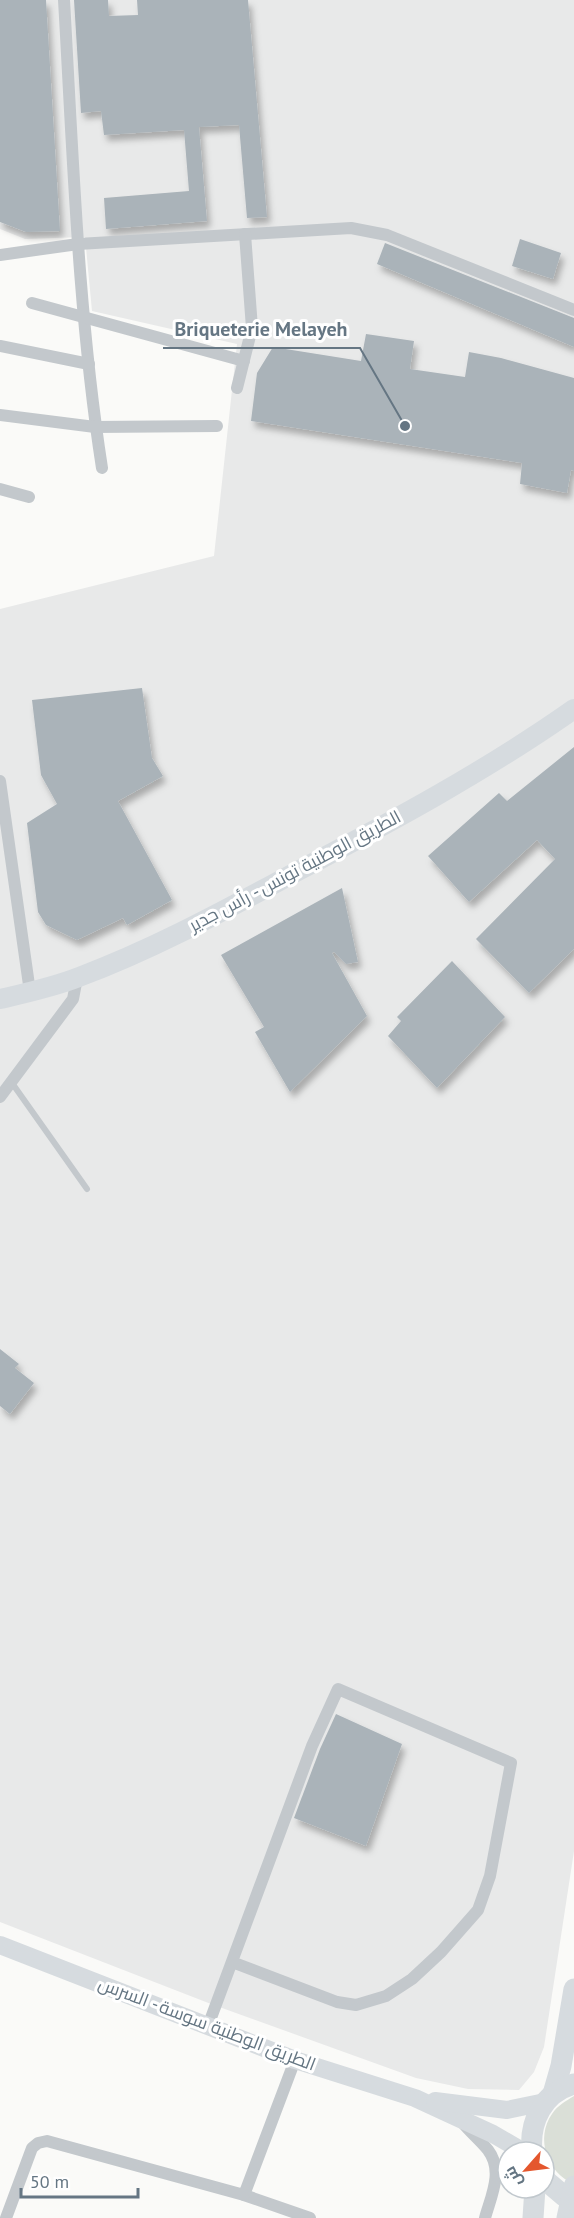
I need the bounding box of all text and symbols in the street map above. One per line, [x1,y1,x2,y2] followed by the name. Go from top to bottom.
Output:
[163,310,360,348] callout: Briqueterie Melayeh
[175,316,347,342] text: Briqueterie Melayeh
[184,805,405,938] street label: الطريق الوطنية تونس - رأس جدير
[95,1971,319,2077] street label: الطريق الوطنية سوسة - السرس
[496,2140,556,2200] north arrow
[21,2161,138,2199] scale bar
[499,2163,526,2191] text: ش
[30,2170,69,2193] text: 50 m

